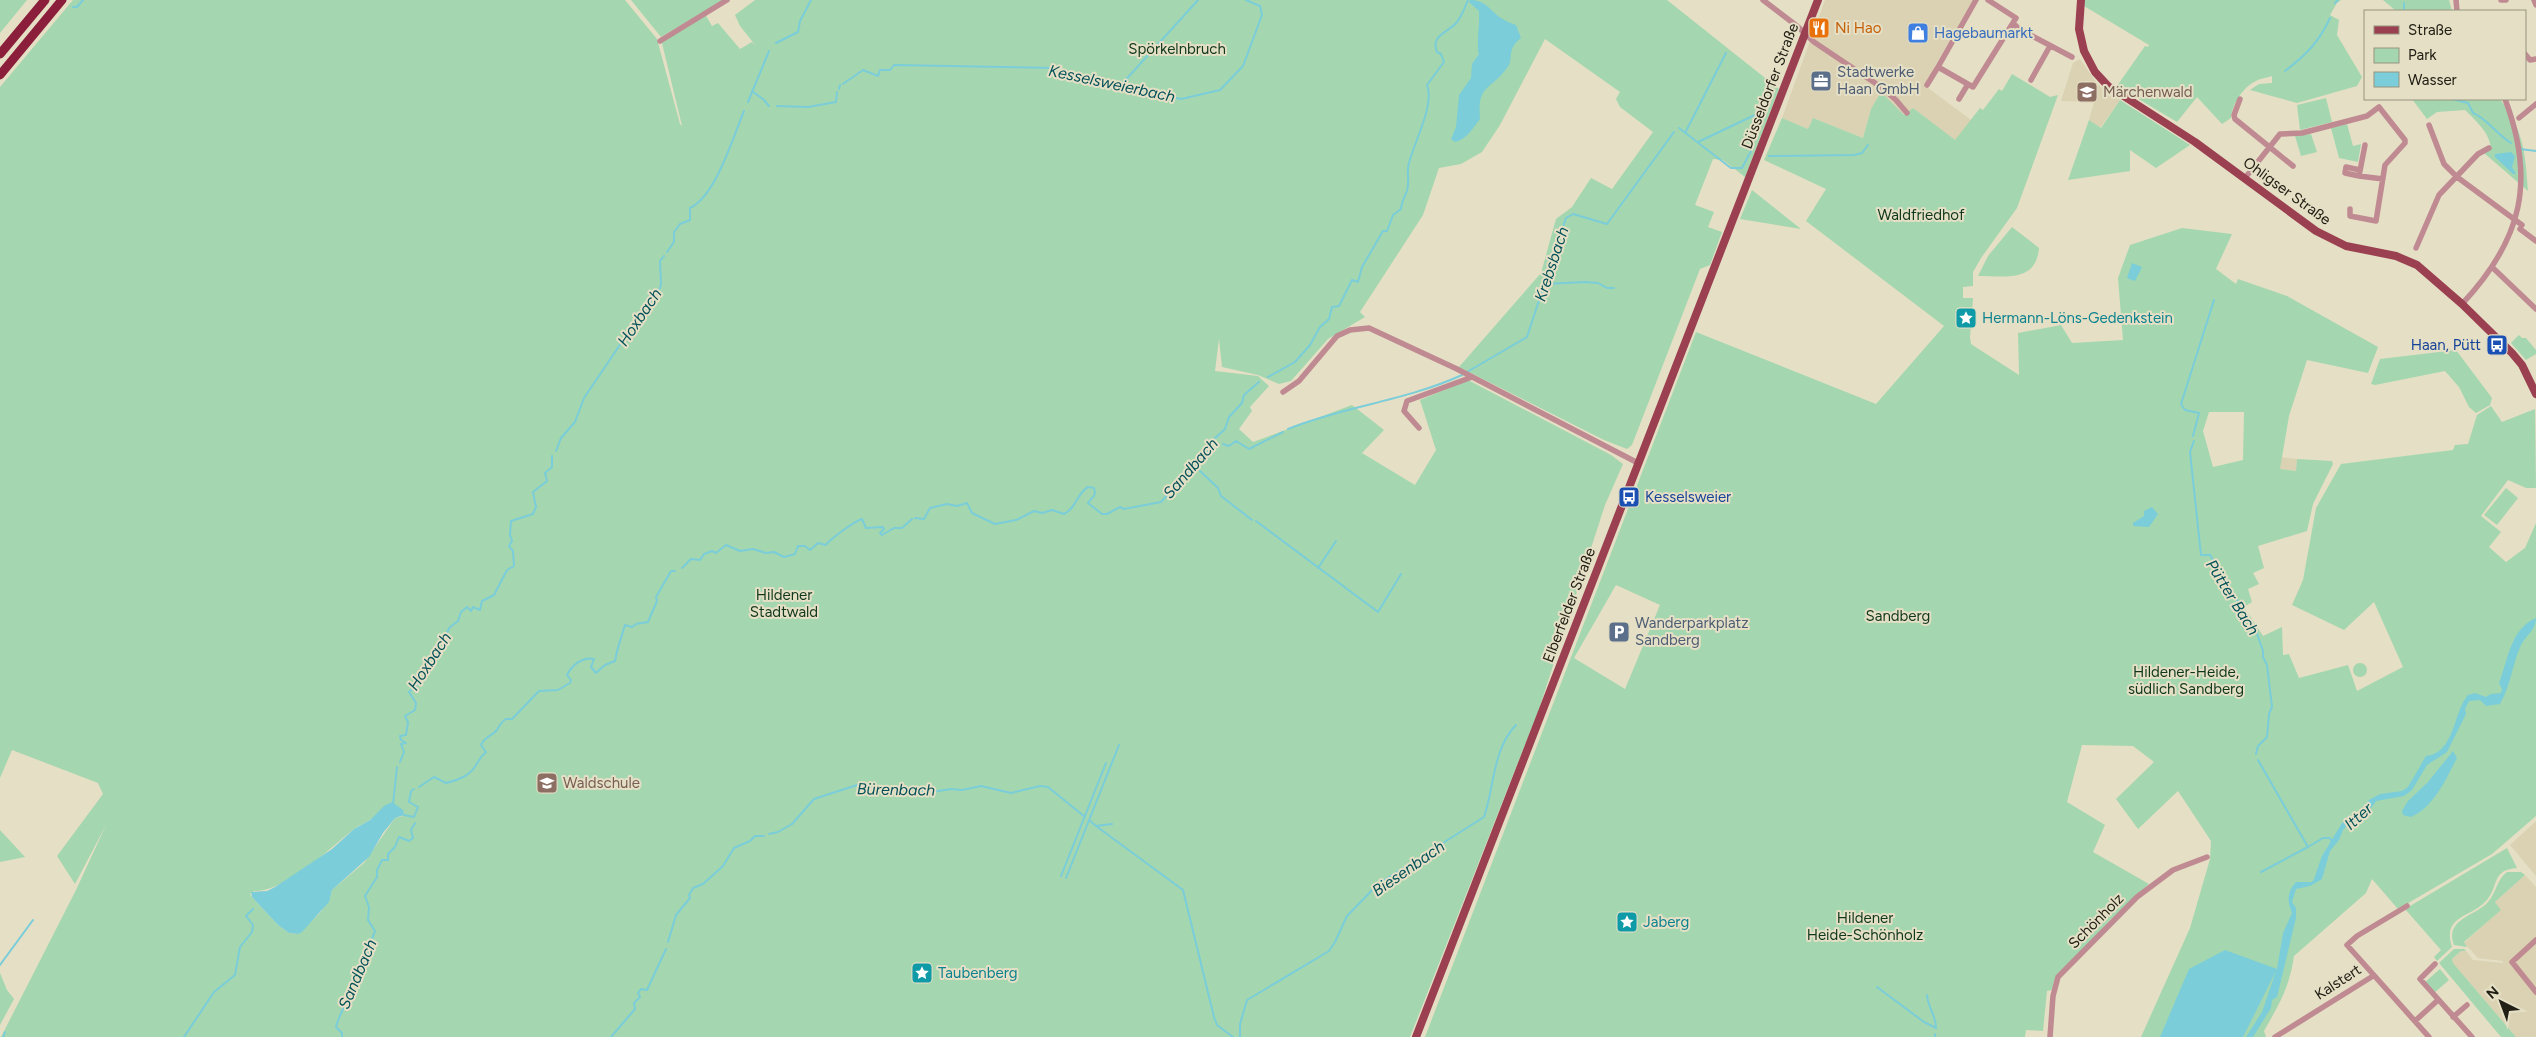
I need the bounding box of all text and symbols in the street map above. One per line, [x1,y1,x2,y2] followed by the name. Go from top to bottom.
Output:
[2364,10,2526,100] legend
[1807,16,1831,40] restaurant icon: Ni Hao
[1835,19,1882,37] place label: Ni Hao
[1738,20,1802,152] street label: Düsseldorfer Straße
[1906,21,1930,45] shop icon: Hagebaumarkt
[2408,21,2452,39] text: Straße
[1934,24,2033,42] place label: Hagebaumarkt
[1128,40,1226,58] park label: Spörkelnbruch
[2408,46,2437,64] text: Park
[1047,61,1177,106] water label: Kesselsweierbach
[1837,63,1920,98] place label: Stadtwerke Haan GmbH
[1809,69,1833,93] office icon: Stadtwerke Haan GmbH
[2408,71,2457,89] text: Wasser
[2075,80,2099,104] school or university icon: Märchenwald
[2103,83,2193,101] place label: Märchenwald
[2240,153,2334,229] street label: Ohligser Straße
[1877,206,1965,224] park label: Waldfriedhof
[1531,224,1572,304] water label: Krebsbach
[613,285,666,350] water label: Hoxbach
[1954,306,1978,330] place icon: Hermann-Löns-Gedenkstein
[1982,309,2173,327] place label: Hermann-Löns-Gedenkstein
[2485,333,2509,357] bus stop icon: Haan, Pütt
[2411,336,2481,354] place label: Haan, Pütt
[1159,434,1222,502] water label: Sandbach
[1617,485,1641,509] bus stop icon: Kesselsweier
[1645,488,1731,506] place label: Kesselsweier
[1539,545,1599,665] street label: Elberfelder Straße
[2202,556,2263,639] water label: Pütter Bach
[750,586,818,621] park label: Hildener Stadtwald
[1866,607,1930,625] park label: Sandberg
[1635,614,1749,649] place label: Wanderparkplatz Sandberg
[1607,620,1631,644] parking icon: Wanderparkplatz Sandberg
[404,629,455,694] water label: Hoxbach
[2128,663,2244,698] park label: Hildener-Heide, südlich Sandberg
[535,771,559,795] school or university icon: Waldschule
[563,774,640,792] place label: Waldschule
[857,779,935,800] water label: Bürenbach
[2341,799,2377,834] water label: Itter
[1368,837,1448,900] water label: Biesenbach
[2065,890,2127,952] street label: Schönholz
[1807,909,1923,944] park label: Hildener Heide-Schönholz
[1615,910,1639,934] place icon: Jaberg
[1643,913,1689,931] place label: Jaberg
[334,936,381,1012] water label: Sandbach
[2311,960,2365,1004] street label: Kalstert
[910,961,934,985] place icon: Taubenberg
[938,964,1018,982] place label: Taubenberg
[2476,977,2526,1027] north arrow
[2483,983,2502,1003] text: N

